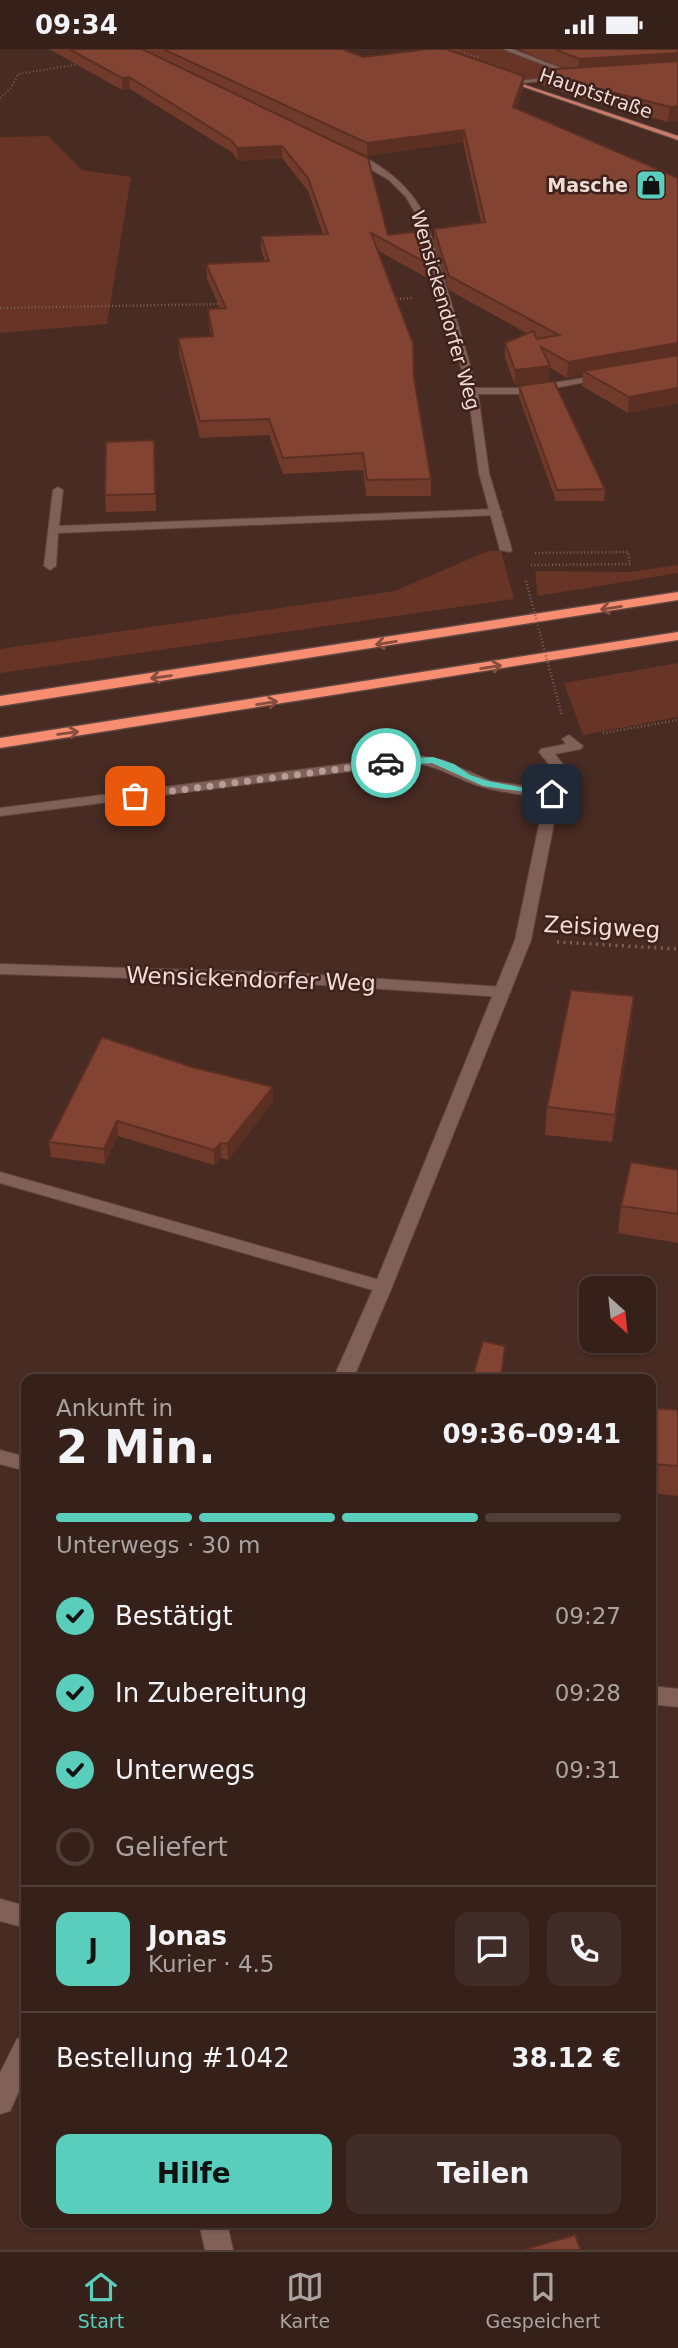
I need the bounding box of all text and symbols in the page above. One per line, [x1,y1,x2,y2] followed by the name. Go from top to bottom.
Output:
[35,10,118,40] text: 09:34
[537,63,655,123] street label: Hauptstraße
[634,168,668,202] shop icon: Masche
[547,174,628,196] place label: Masche
[407,208,485,412] street label: Wensickendorfer Weg
[600,602,623,615] one-way arrow
[375,637,398,650] one-way arrow
[479,660,502,673] one-way arrow
[150,671,173,684] one-way arrow
[255,696,278,709] one-way arrow
[56,726,78,739] one-way arrow
[351,728,421,798] courier
[367,744,405,782] icon: car
[522,764,582,824] pin
[105,766,165,826] pin
[533,775,571,813] icon: home
[116,777,154,815] icon: bag
[543,911,661,943] street label: Zeisigweg
[126,962,376,996] street label: Wensickendorfer Weg
[579,1276,656,1353] north arrow
[579,1276,656,1353] map controls
[56,1395,173,1421] text: Ankunft in
[442,1419,621,1449] text: 09:36–09:41
[56,1420,216,1474] text: 2 Min.
[56,1532,261,1558] text: Unterwegs · 30 m
[56,1597,94,1635] icon: check
[115,1601,233,1631] text: Bestätigt
[555,1603,621,1629] text: 09:27
[56,1674,94,1712] icon: check
[115,1678,307,1708] text: In Zubereitung
[555,1680,621,1706] text: 09:28
[56,1751,94,1789] icon: check
[115,1755,255,1785] text: Unterwegs
[555,1757,621,1783] text: 09:31
[115,1832,228,1862] text: Geliefert
[455,1912,529,1986] button: chat
[547,1912,621,1986] button: phone
[148,1921,227,1951] text: Jonas
[88,1934,98,1964] text: J
[148,1951,274,1977] text: Kurier · 4.5
[56,2043,290,2073] text: Bestellung #1042
[512,2043,621,2073] text: 38.12 €
[56,2134,332,2214] button: Hilfe
[346,2134,621,2214] button: Teilen
[78,2268,124,2332] tab: Start
[279,2268,330,2332] tab: Karte
[486,2268,600,2332] tab: Gespeichert

